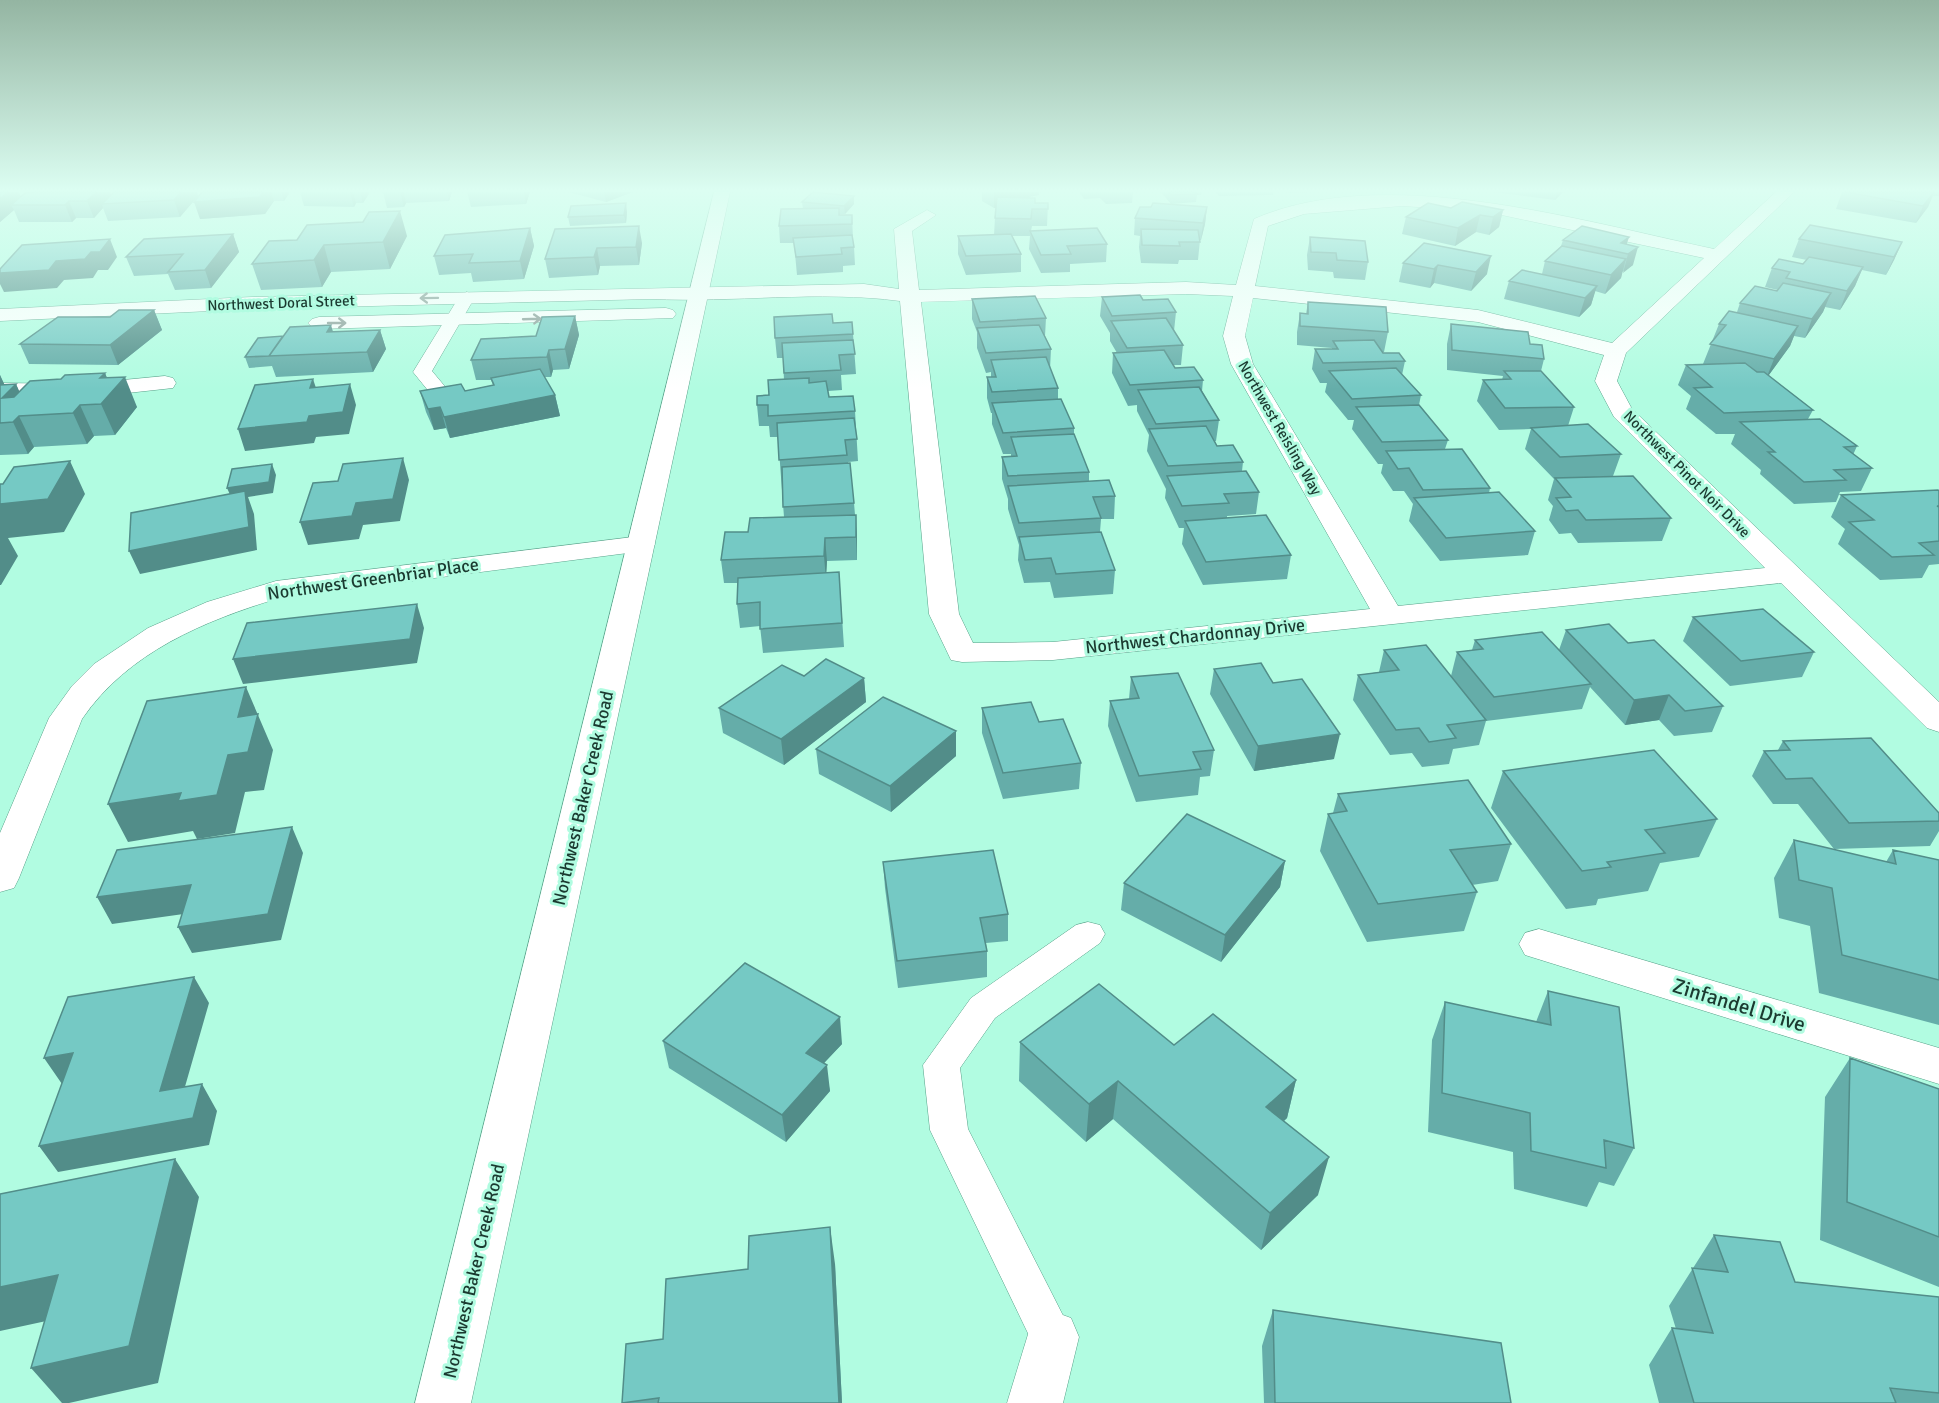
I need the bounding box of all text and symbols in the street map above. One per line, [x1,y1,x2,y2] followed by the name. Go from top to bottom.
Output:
[207,291,355,315] street label: Northwest Doral Street
[420,292,440,304] one-way arrow
[521,313,541,325] one-way arrow
[326,317,346,329] one-way arrow
[1234,358,1326,498] street label: Northwest Reisling Way
[1620,407,1754,541] street label: Northwest Pinot Noir Drive
[266,553,480,605] street label: Northwest Greenbriar Place
[1084,614,1306,658] street label: Northwest Chardonnay Drive
[548,689,618,907] street label: Northwest Baker Creek Road
[1669,972,1809,1038] street label: Zinfandel Drive
[439,1162,509,1380] street label: Northwest Baker Creek Road

